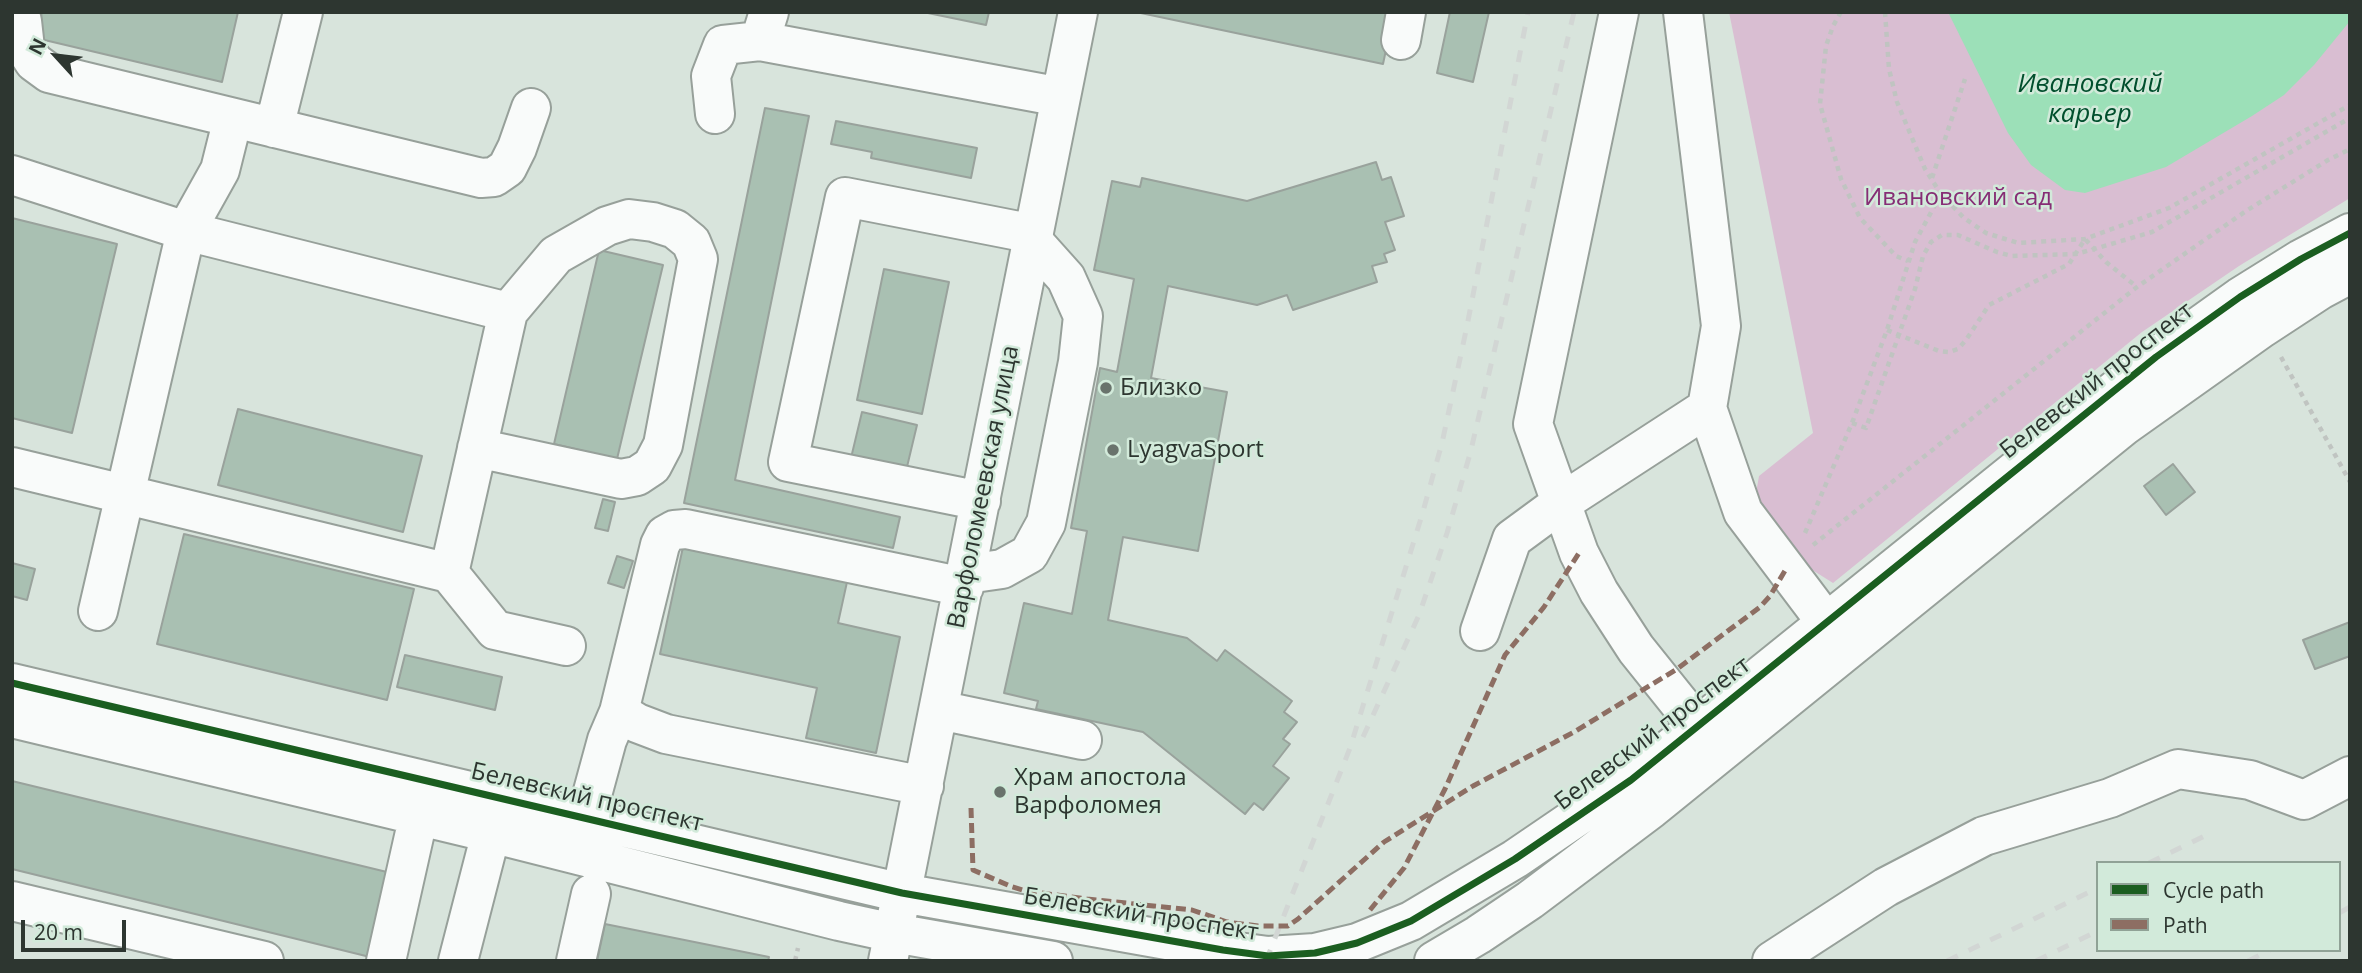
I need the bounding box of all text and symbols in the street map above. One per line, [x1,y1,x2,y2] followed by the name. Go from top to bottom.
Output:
[21,21,91,91] north arrow
[22,34,52,59] text: N
[2017,69,2163,130] water label: Ивановский карьер
[1864,184,2052,212] park label: Ивановский сад
[1995,297,2199,465] street label: Белевский проспект
[942,343,1026,631] street label: Варфоломеевская улица
[1120,374,1202,402] place label: Близко
[1098,380,1114,396] marker: Близко
[1127,436,1264,464] place label: LyagvaSport
[1105,442,1121,458] marker: LyagvaSport
[1550,651,1756,817] street label: Белевский проспект
[468,757,706,839] street label: Белевский проспект
[1014,764,1187,820] place label: Храм апостола Варфоломея
[992,784,1008,800] marker: Храм апостола Варфоломея
[2096,861,2341,952] legend
[2163,876,2264,904] text: Cycle path
[1022,882,1260,948] street label: Белевский проспект
[24,906,130,950] scale bar
[2163,911,2208,939] text: Path
[34,918,83,946] text: 20 m

